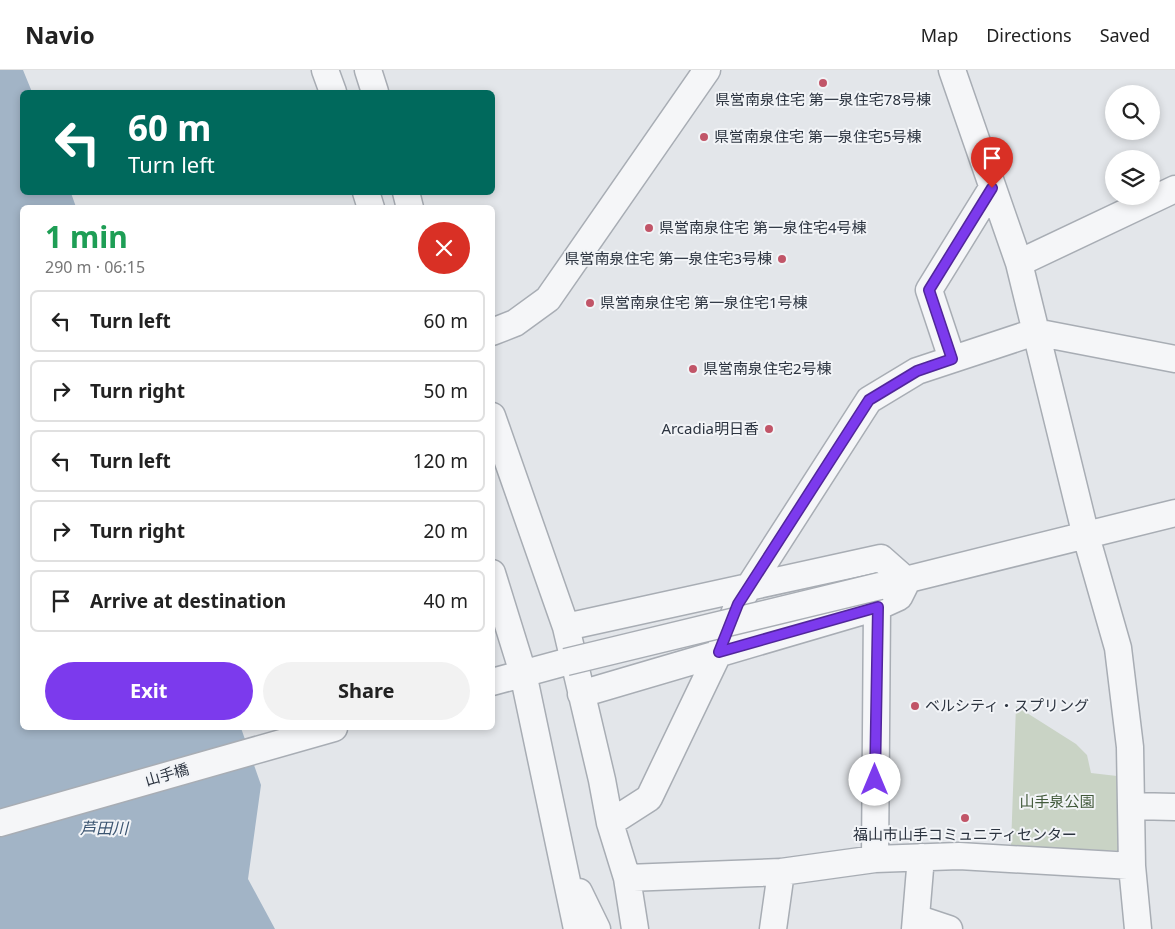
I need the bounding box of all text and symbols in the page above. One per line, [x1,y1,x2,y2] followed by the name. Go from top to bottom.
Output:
[25,18,95,51] text: Navio
[921,23,958,47] text: Map
[986,23,1072,47] text: Directions
[1100,23,1150,47] text: Saved
[817,77,829,89] marker: 県営南泉住宅 第一泉住宅78号棟
[1105,85,1160,205] map controls
[1105,85,1160,140] button: search
[715,89,931,109] place label: 県営南泉住宅 第一泉住宅78号棟
[128,104,211,151] text: 60 m
[45,110,110,175] icon: left
[714,126,921,146] place label: 県営南泉住宅 第一泉住宅5号棟
[698,131,710,143] marker: 県営南泉住宅 第一泉住宅5号棟
[971,137,1013,188] pin
[978,144,1006,172] icon: arrive
[128,149,215,179] text: Turn left
[1105,150,1160,205] button: layers
[45,216,128,257] text: 1 min
[659,217,866,237] place label: 県営南泉住宅 第一泉住宅4号棟
[418,222,470,274] button: close
[643,222,655,234] marker: 県営南泉住宅 第一泉住宅4号棟
[565,248,772,268] place label: 県営南泉住宅 第一泉住宅3号棟
[776,253,788,265] marker: 県営南泉住宅 第一泉住宅3号棟
[45,256,145,278] text: 290 m · 06:15
[600,292,807,312] place label: 県営南泉住宅 第一泉住宅1号棟
[584,297,596,309] marker: 県営南泉住宅 第一泉住宅1号棟
[47,307,75,335] icon: left
[90,308,171,334] text: Turn left
[424,308,468,334] text: 60 m
[703,358,832,378] place label: 県営南泉住宅2号棟
[687,363,699,375] marker: 県営南泉住宅2号棟
[47,377,75,405] icon: right
[90,378,185,404] text: Turn right
[424,378,468,404] text: 50 m
[661,418,759,438] place label: Arcadia明日香
[763,423,775,435] marker: Arcadia明日香
[47,447,75,475] icon: left
[90,448,171,474] text: Turn left
[413,448,468,474] text: 120 m
[47,517,75,545] icon: right
[90,518,185,544] text: Turn right
[424,518,468,544] text: 20 m
[47,587,75,615] icon: arrive
[90,588,286,614] text: Arrive at destination
[424,588,468,614] text: 40 m
[45,662,253,720] button: Exit
[263,662,470,720] button: Share
[925,695,1089,715] place label: ベルシティ・スプリング
[909,700,921,712] marker: ベルシティ・スプリング
[848,753,900,805] position arrow
[142,758,191,790] street label: 山手橋
[1019,791,1095,811] park label: 山手泉公園
[959,812,971,824] marker: 福山市山手コミュニティセンター
[80,817,130,839] water label: 芦田川
[853,824,1077,844] place label: 福山市山手コミュニティセンター

